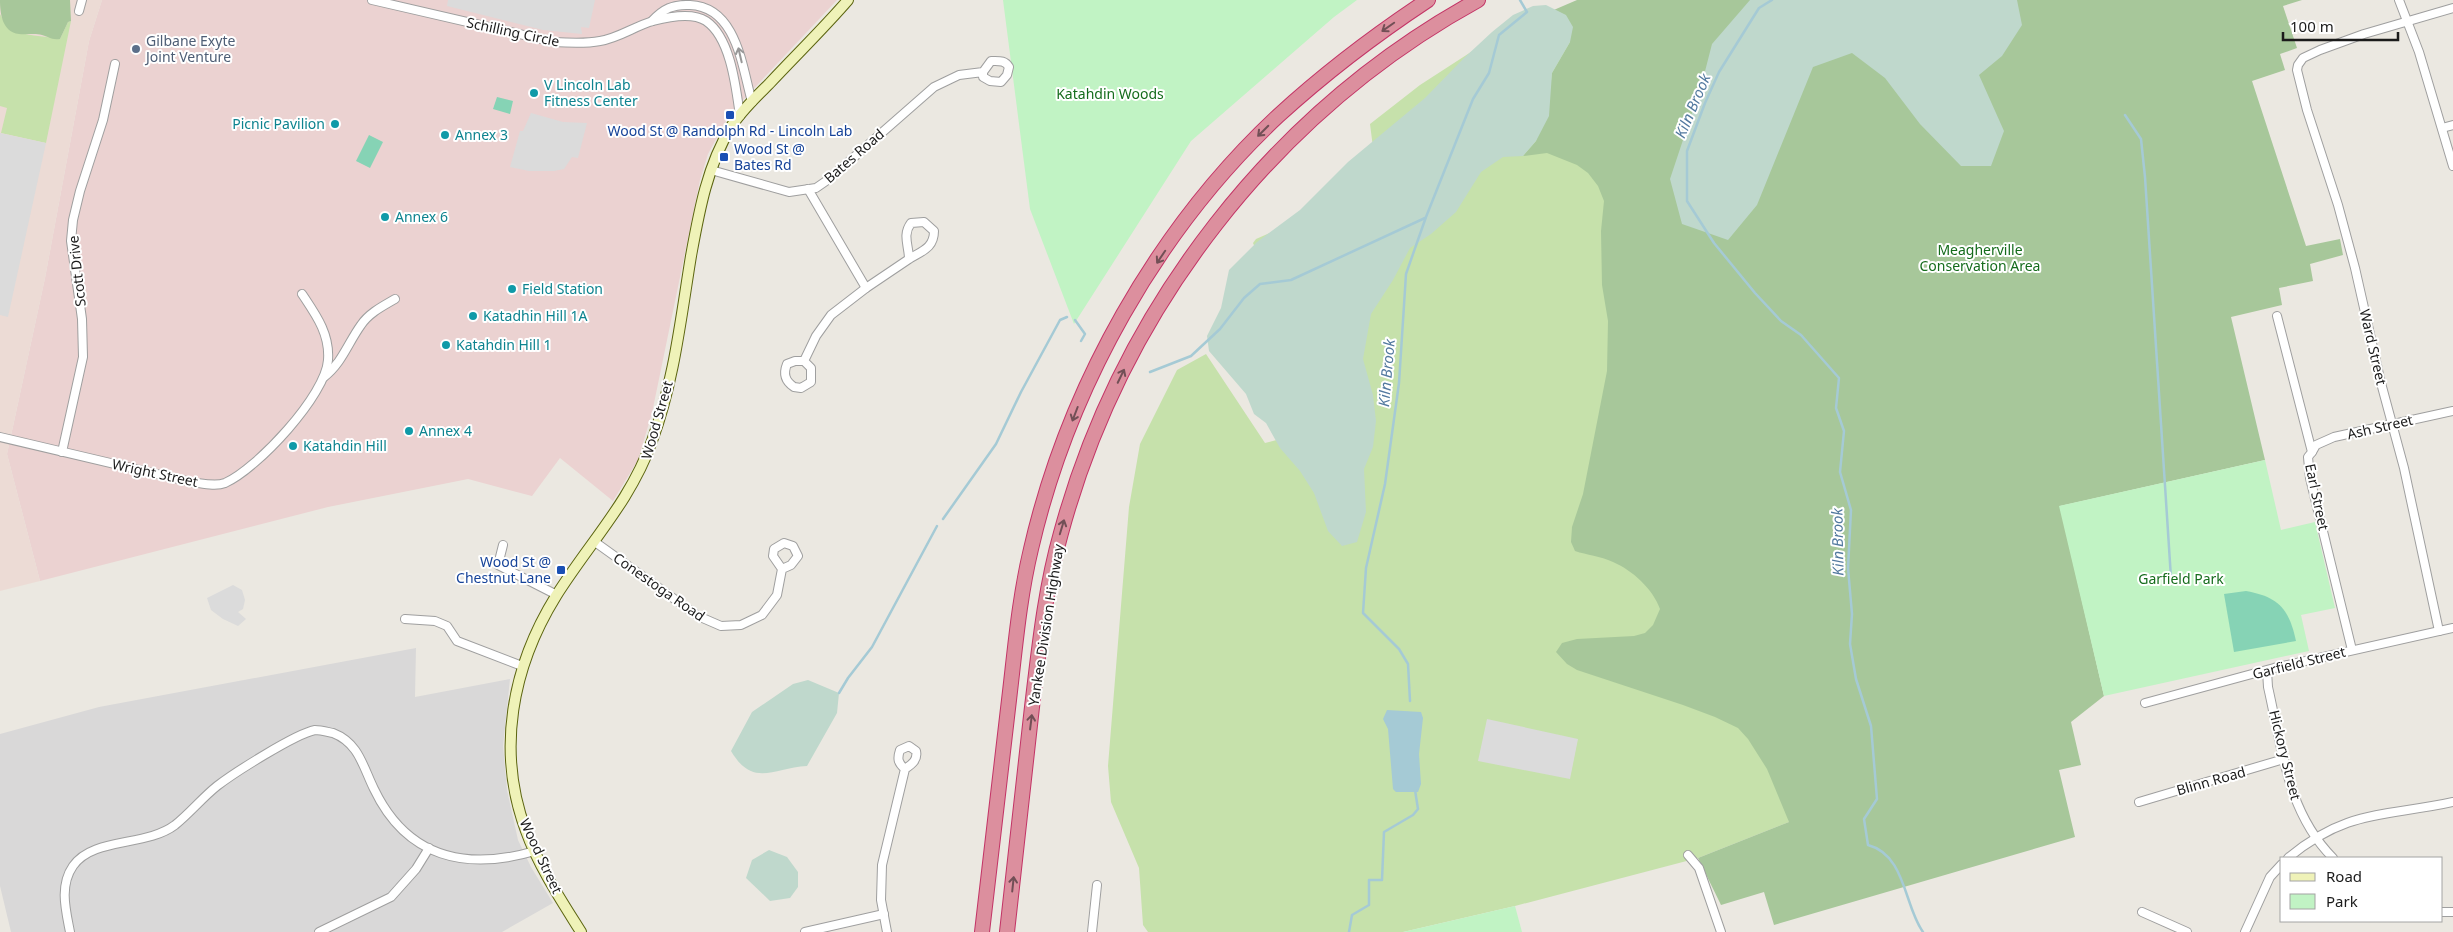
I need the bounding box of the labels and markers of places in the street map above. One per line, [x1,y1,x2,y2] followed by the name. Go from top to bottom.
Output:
[144,31,235,66] place label: Gilbane Exyte Joint Venture
[130,43,142,55] marker: Gilbane Exyte Joint Venture
[544,75,638,110] place label: V Lincoln Lab Fitness Center
[528,87,540,99] marker: V Lincoln Lab Fitness Center
[724,109,736,121] marker: Wood St @ Randolph Rd - Lincoln Lab
[232,114,325,133] place label: Picnic Pavilion
[329,118,341,130] marker: Picnic Pavilion
[608,121,852,140] place label: Wood St @ Randolph Rd - Lincoln Lab
[455,125,508,144] place label: Annex 3
[439,129,451,141] marker: Annex 3
[734,139,805,174] place label: Wood St @ Bates Rd
[718,151,730,163] marker: Wood St @ Bates Rd
[395,207,448,226] place label: Annex 6
[379,211,391,223] marker: Annex 6
[522,279,603,298] place label: Field Station
[506,283,518,295] marker: Field Station
[483,306,587,325] place label: Katadhin Hill 1A
[467,310,479,322] marker: Katadhin Hill 1A
[456,335,551,354] place label: Katahdin Hill 1
[440,339,452,351] marker: Katahdin Hill 1
[419,421,472,440] place label: Annex 4
[403,425,415,437] marker: Annex 4
[303,436,387,455] place label: Katahdin Hill
[287,440,299,452] marker: Katahdin Hill
[456,552,551,587] place label: Wood St @ Chestnut Lane
[555,564,567,576] marker: Wood St @ Chestnut Lane

